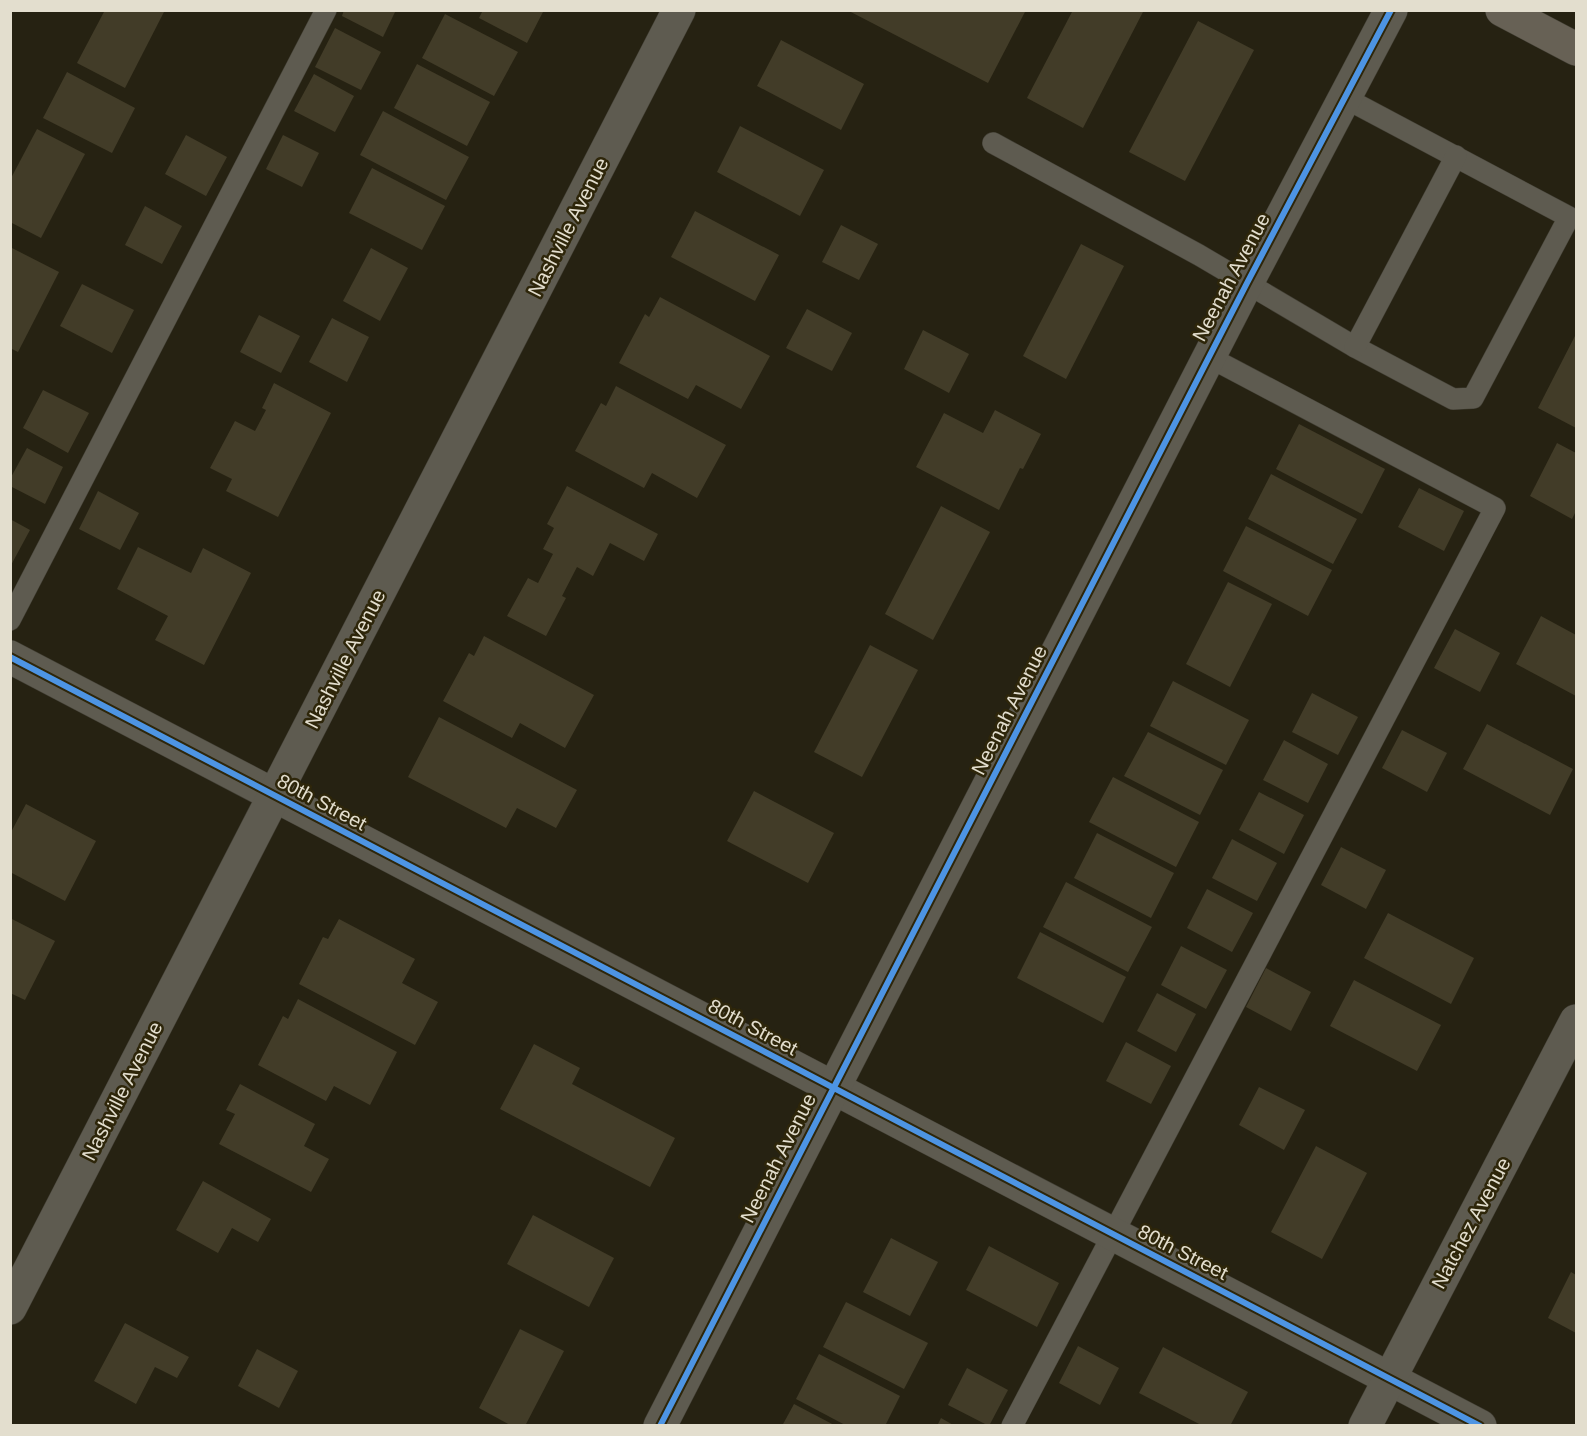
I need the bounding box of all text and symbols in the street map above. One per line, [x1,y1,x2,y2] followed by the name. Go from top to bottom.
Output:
[523,154,613,300] street label: Nashville Avenue
[1188,209,1274,345] street label: Neenah Avenue
[300,586,390,732] street label: Nashville Avenue
[967,642,1051,778] street label: Neenah Avenue
[274,769,371,835] street label: 80th Street
[705,994,802,1060] street label: 80th Street
[77,1018,167,1164] street label: Nashville Avenue
[736,1090,820,1226] street label: Neenah Avenue
[1427,1154,1515,1292] street label: Natchez Avenue
[1134,1220,1232,1284] street label: 80th Street

